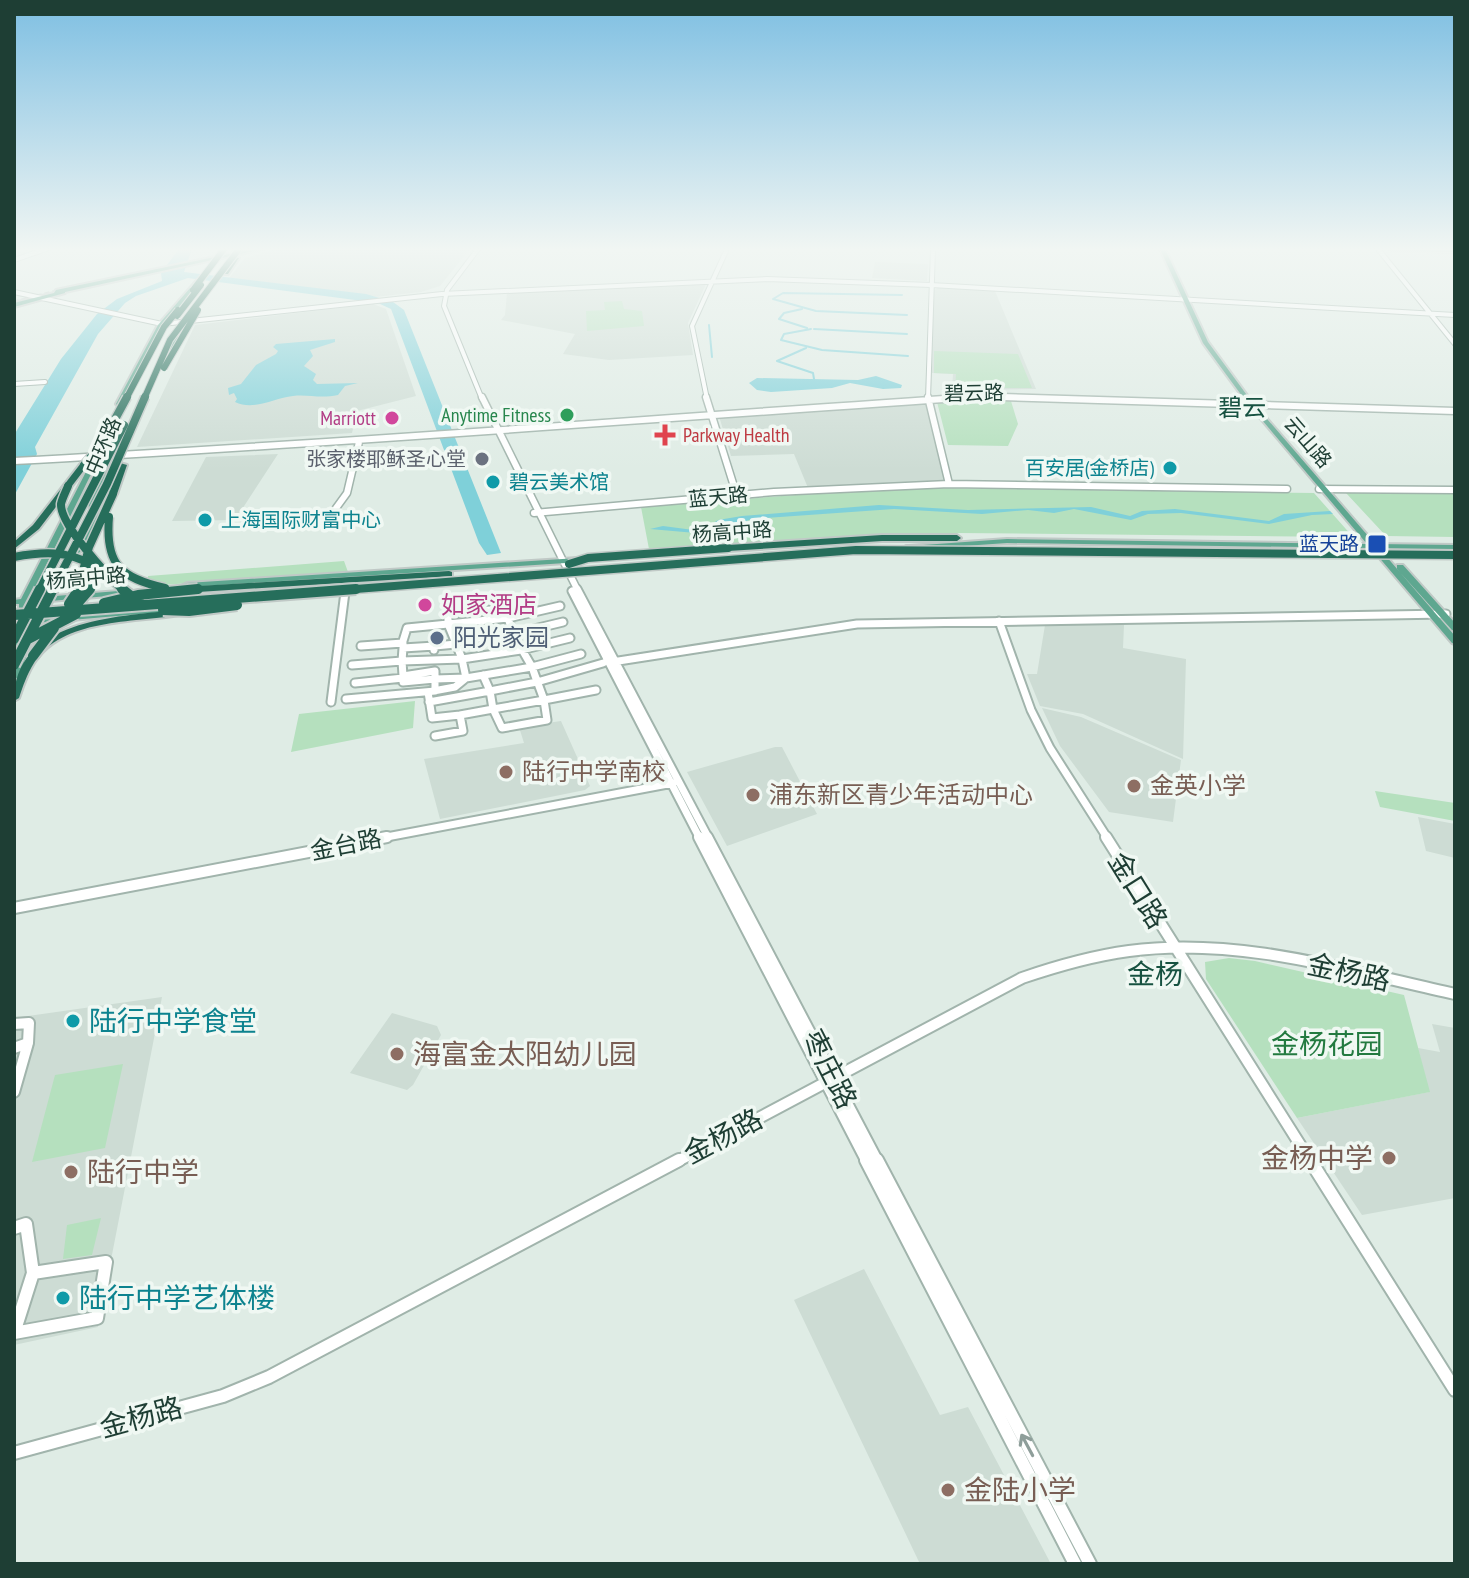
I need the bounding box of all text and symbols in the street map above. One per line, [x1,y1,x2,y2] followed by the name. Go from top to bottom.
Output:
[944,379,1004,407] street label: 碧云路
[1218,392,1266,423] district label: 碧云
[441,402,551,428] place label: Anytime Fitness
[320,405,376,431] place label: Marriott
[558,406,576,424] marker: Anytime Fitness
[383,409,401,427] marker: Marriott
[1279,411,1337,473] street label: 云山路
[79,413,127,479] street label: 中环路
[683,422,790,448] place label: Parkway Health
[654,424,676,446] marker: Parkway Health
[306,446,466,472] place label: 张家楼耶稣圣心堂
[473,450,491,468] marker: 张家楼耶稣圣心堂
[1025,455,1154,481] place label: 百安居(金桥店)
[1161,459,1179,477] marker: 百安居(金桥店)
[509,469,609,495] place label: 碧云美术馆
[484,473,502,491] marker: 碧云美术馆
[687,481,749,513] street label: 蓝天路
[221,507,381,533] place label: 上海国际财富中心
[196,511,214,529] marker: 上海国际财富中心
[691,516,773,548] street label: 杨高中路
[1299,531,1359,557] place label: 蓝天路
[1366,533,1388,555] marker: 蓝天路
[45,562,127,594] street label: 杨高中路
[441,589,537,620] place label: 如家酒店
[416,596,434,614] marker: 如家酒店
[453,622,549,653] place label: 阳光家园
[428,629,446,647] marker: 阳光家园
[522,756,666,787] place label: 陆行中学南校
[497,763,515,781] marker: 陆行中学南校
[1150,770,1246,801] place label: 金英小学
[1125,777,1143,795] marker: 金英小学
[769,779,1033,810] place label: 浦东新区青少年活动中心
[744,786,762,804] marker: 浦东新区青少年活动中心
[308,822,384,867] street label: 金台路
[1100,844,1176,935] street label: 金口路
[1304,945,1394,998] street label: 金杨路
[1127,955,1183,992] district label: 金杨
[89,1002,257,1039] place label: 陆行中学食堂
[64,1012,82,1030] marker: 陆行中学食堂
[795,1023,866,1115] street label: 枣庄路
[1271,1025,1383,1062] park label: 金杨花园
[413,1035,637,1072] place label: 海富金太阳幼儿园
[388,1045,406,1063] marker: 海富金太阳幼儿园
[677,1100,769,1172] street label: 金杨路
[1261,1139,1373,1176] place label: 金杨中学
[1380,1149,1398,1167] marker: 金杨中学
[87,1153,199,1190] place label: 陆行中学
[62,1163,80,1181] marker: 陆行中学
[79,1279,275,1316] place label: 陆行中学艺体楼
[54,1289,72,1307] marker: 陆行中学艺体楼
[96,1388,186,1445] street label: 金杨路
[1019,1434,1035,1458] one-way arrow
[964,1471,1076,1508] place label: 金陆小学
[939,1481,957,1499] marker: 金陆小学

